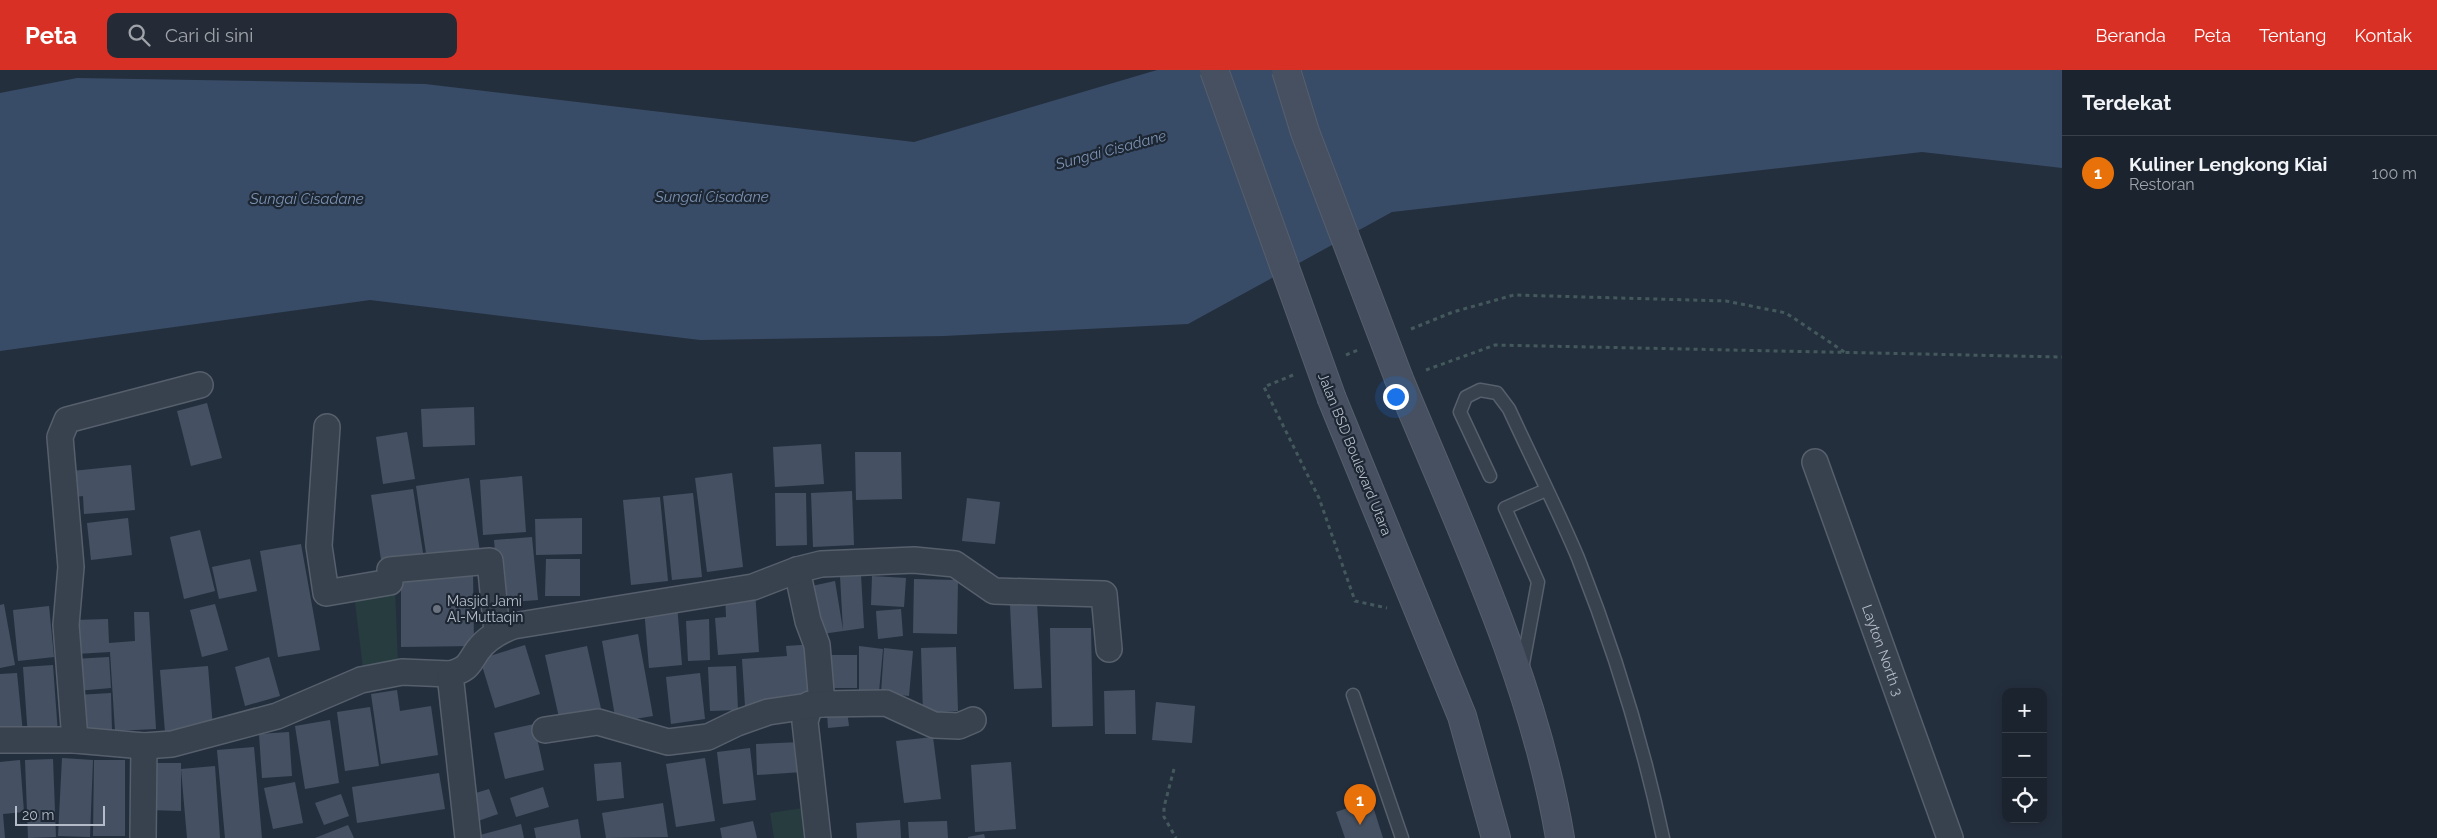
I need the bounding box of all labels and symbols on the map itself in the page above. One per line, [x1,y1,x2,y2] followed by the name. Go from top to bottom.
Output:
[1053,127,1168,174] water label: Sungai Cisadane
[654,188,769,206] water label: Sungai Cisadane
[249,190,364,208] water label: Sungai Cisadane
[1315,370,1395,538] street label: Jalan BSD Boulevard Utara
[1383,384,1409,410] your location
[447,593,523,625] place label: Masjid Jami Al-Muttaqin
[1859,602,1906,698] street label: Layton North 3
[431,603,443,615] marker: Masjid Jami Al-Muttaqin
[1344,784,1376,825] pin: 1
[15,803,105,826] scale bar

